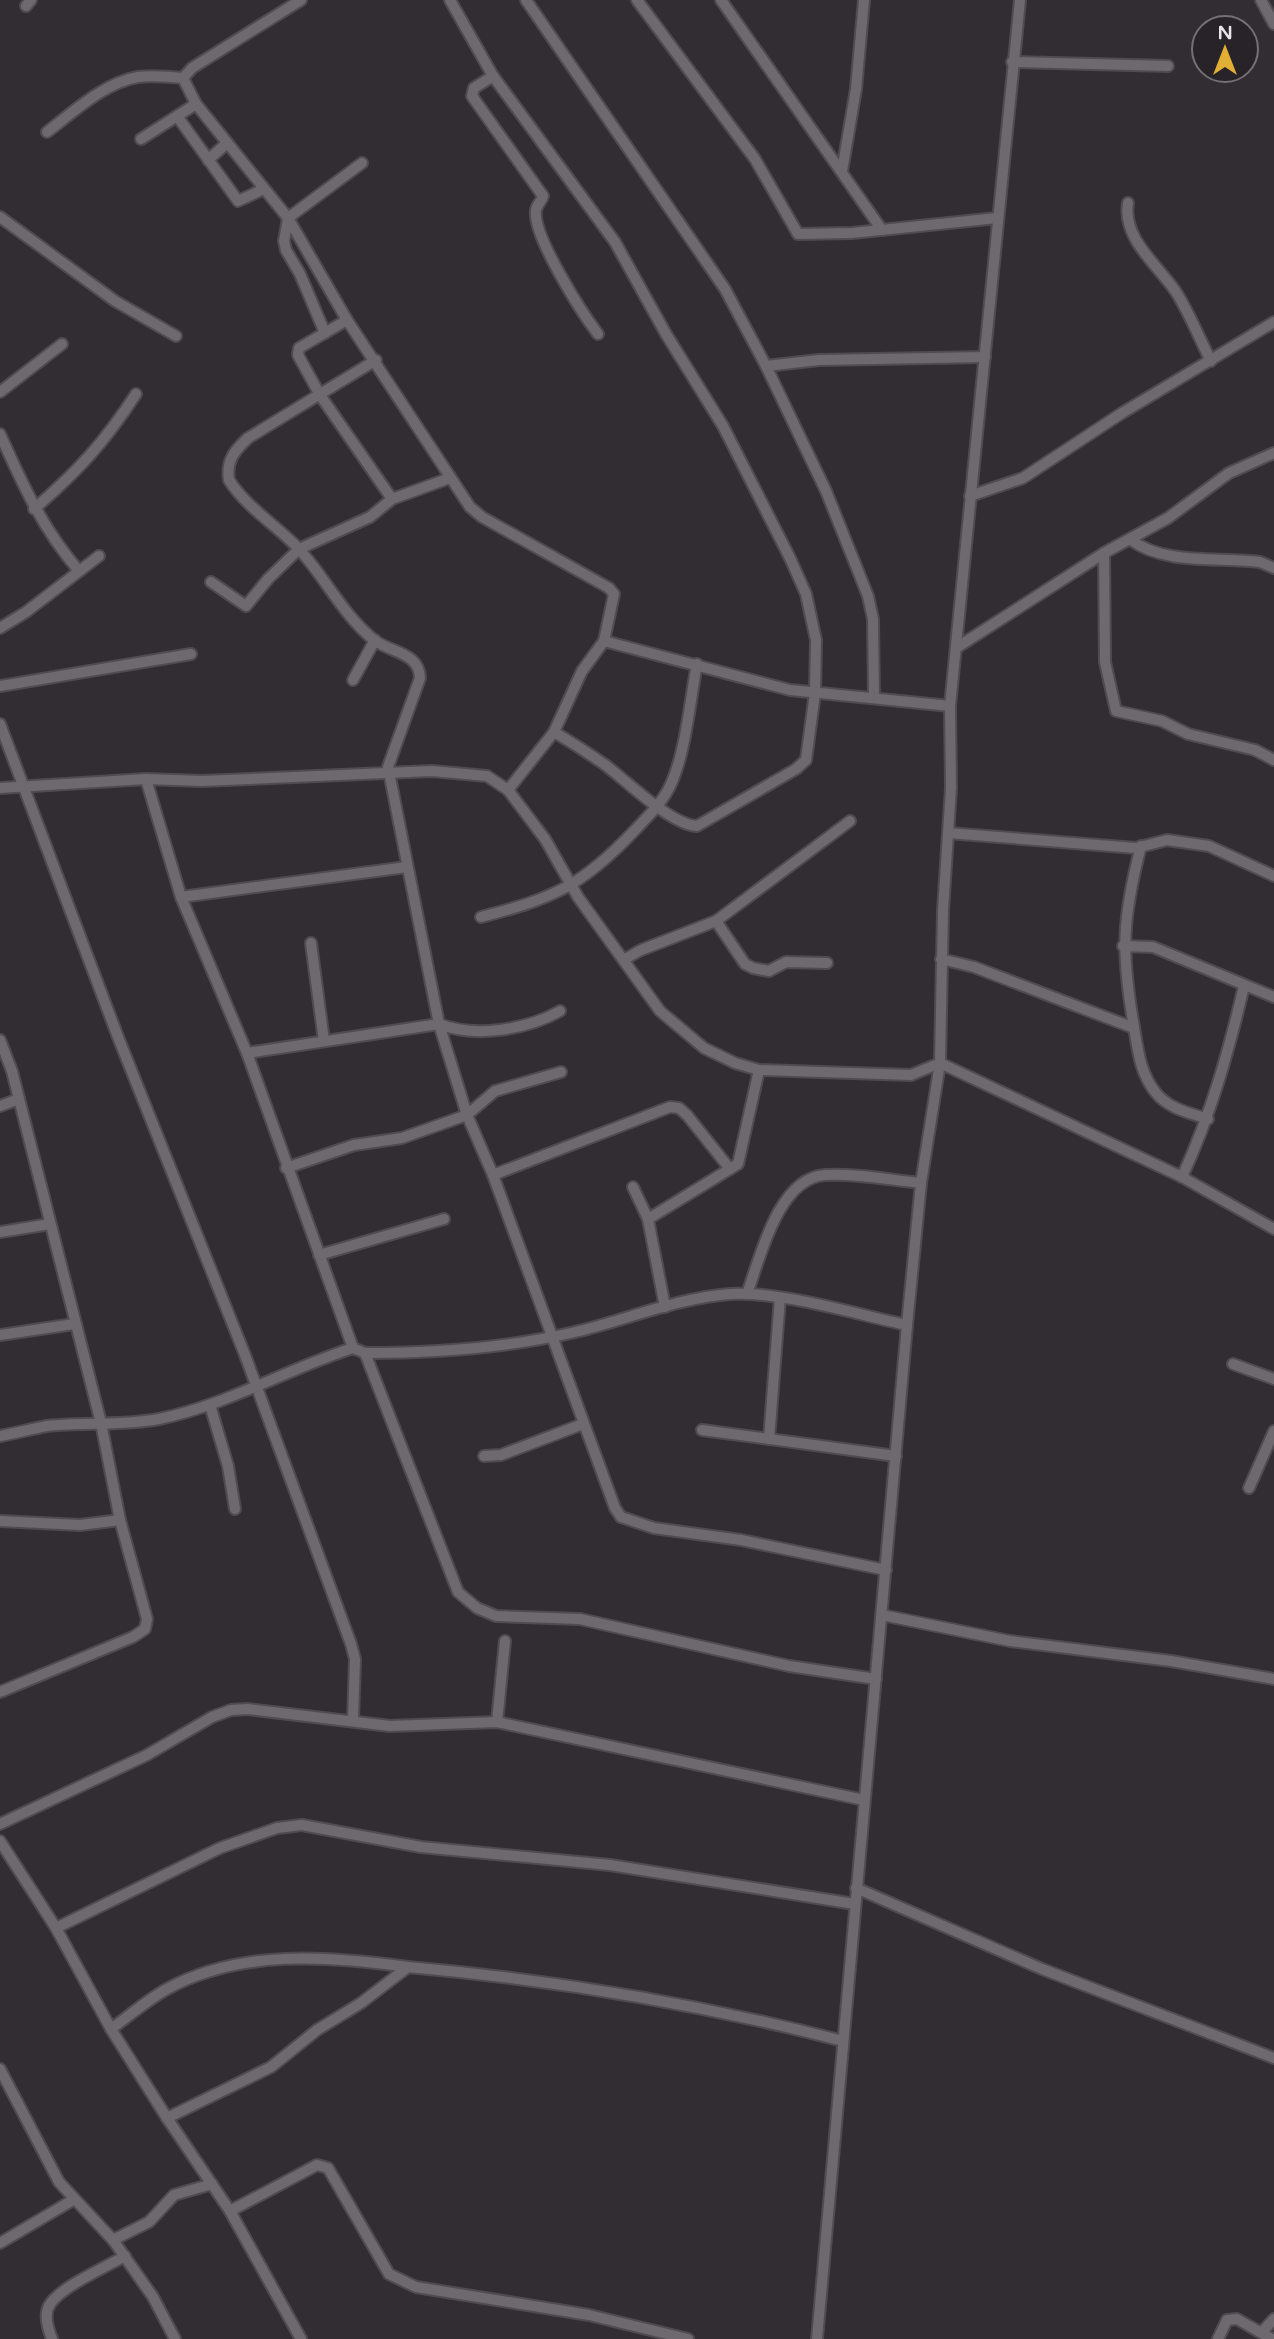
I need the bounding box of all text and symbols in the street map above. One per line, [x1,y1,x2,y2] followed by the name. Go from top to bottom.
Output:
[1190,14,1260,84] north arrow
[1217,22,1233,44] text: N

